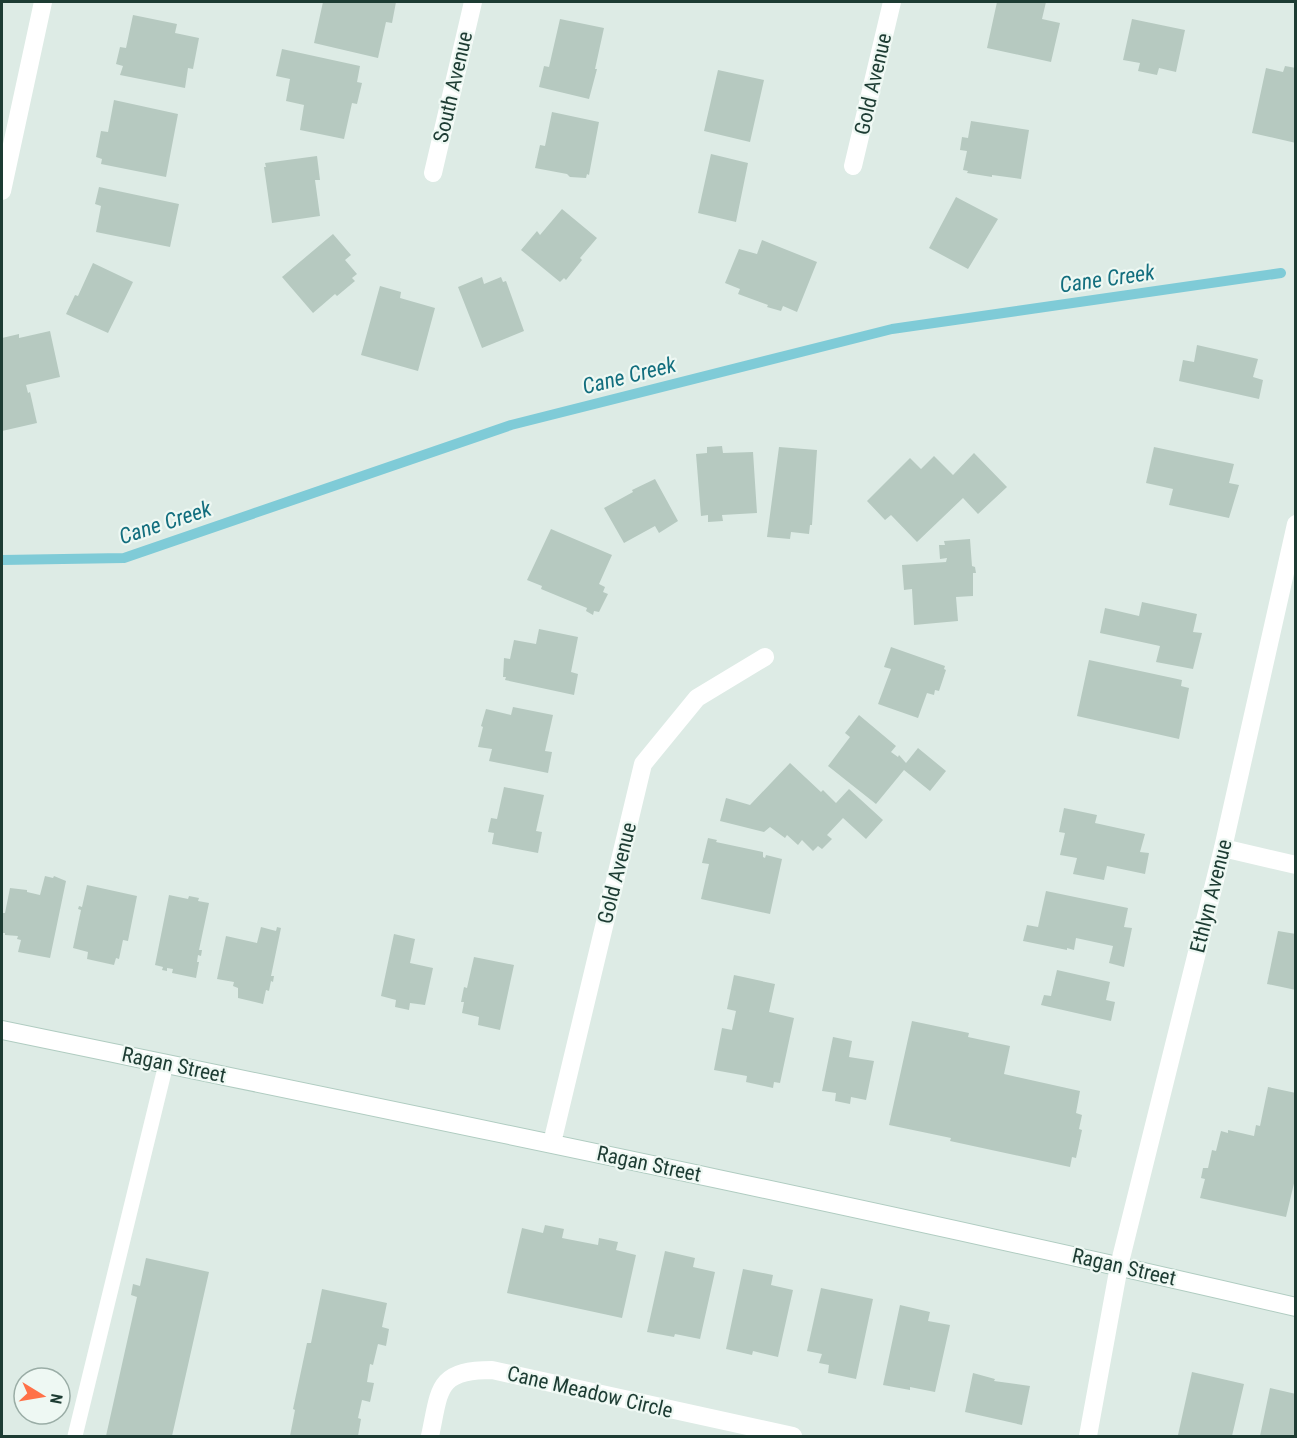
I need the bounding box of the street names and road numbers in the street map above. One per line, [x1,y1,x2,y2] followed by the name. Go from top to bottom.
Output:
[429,29,477,145] street label: South Avenue
[850,31,896,137] street label: Gold Avenue
[593,820,641,926] street label: Gold Avenue
[1185,837,1237,955] street label: Ethlyn Avenue
[120,1042,228,1088] street label: Ragan Street
[595,1141,703,1187] street label: Ragan Street
[1070,1243,1178,1291] street label: Ragan Street
[505,1361,675,1423] street label: Cane Meadow Circle

